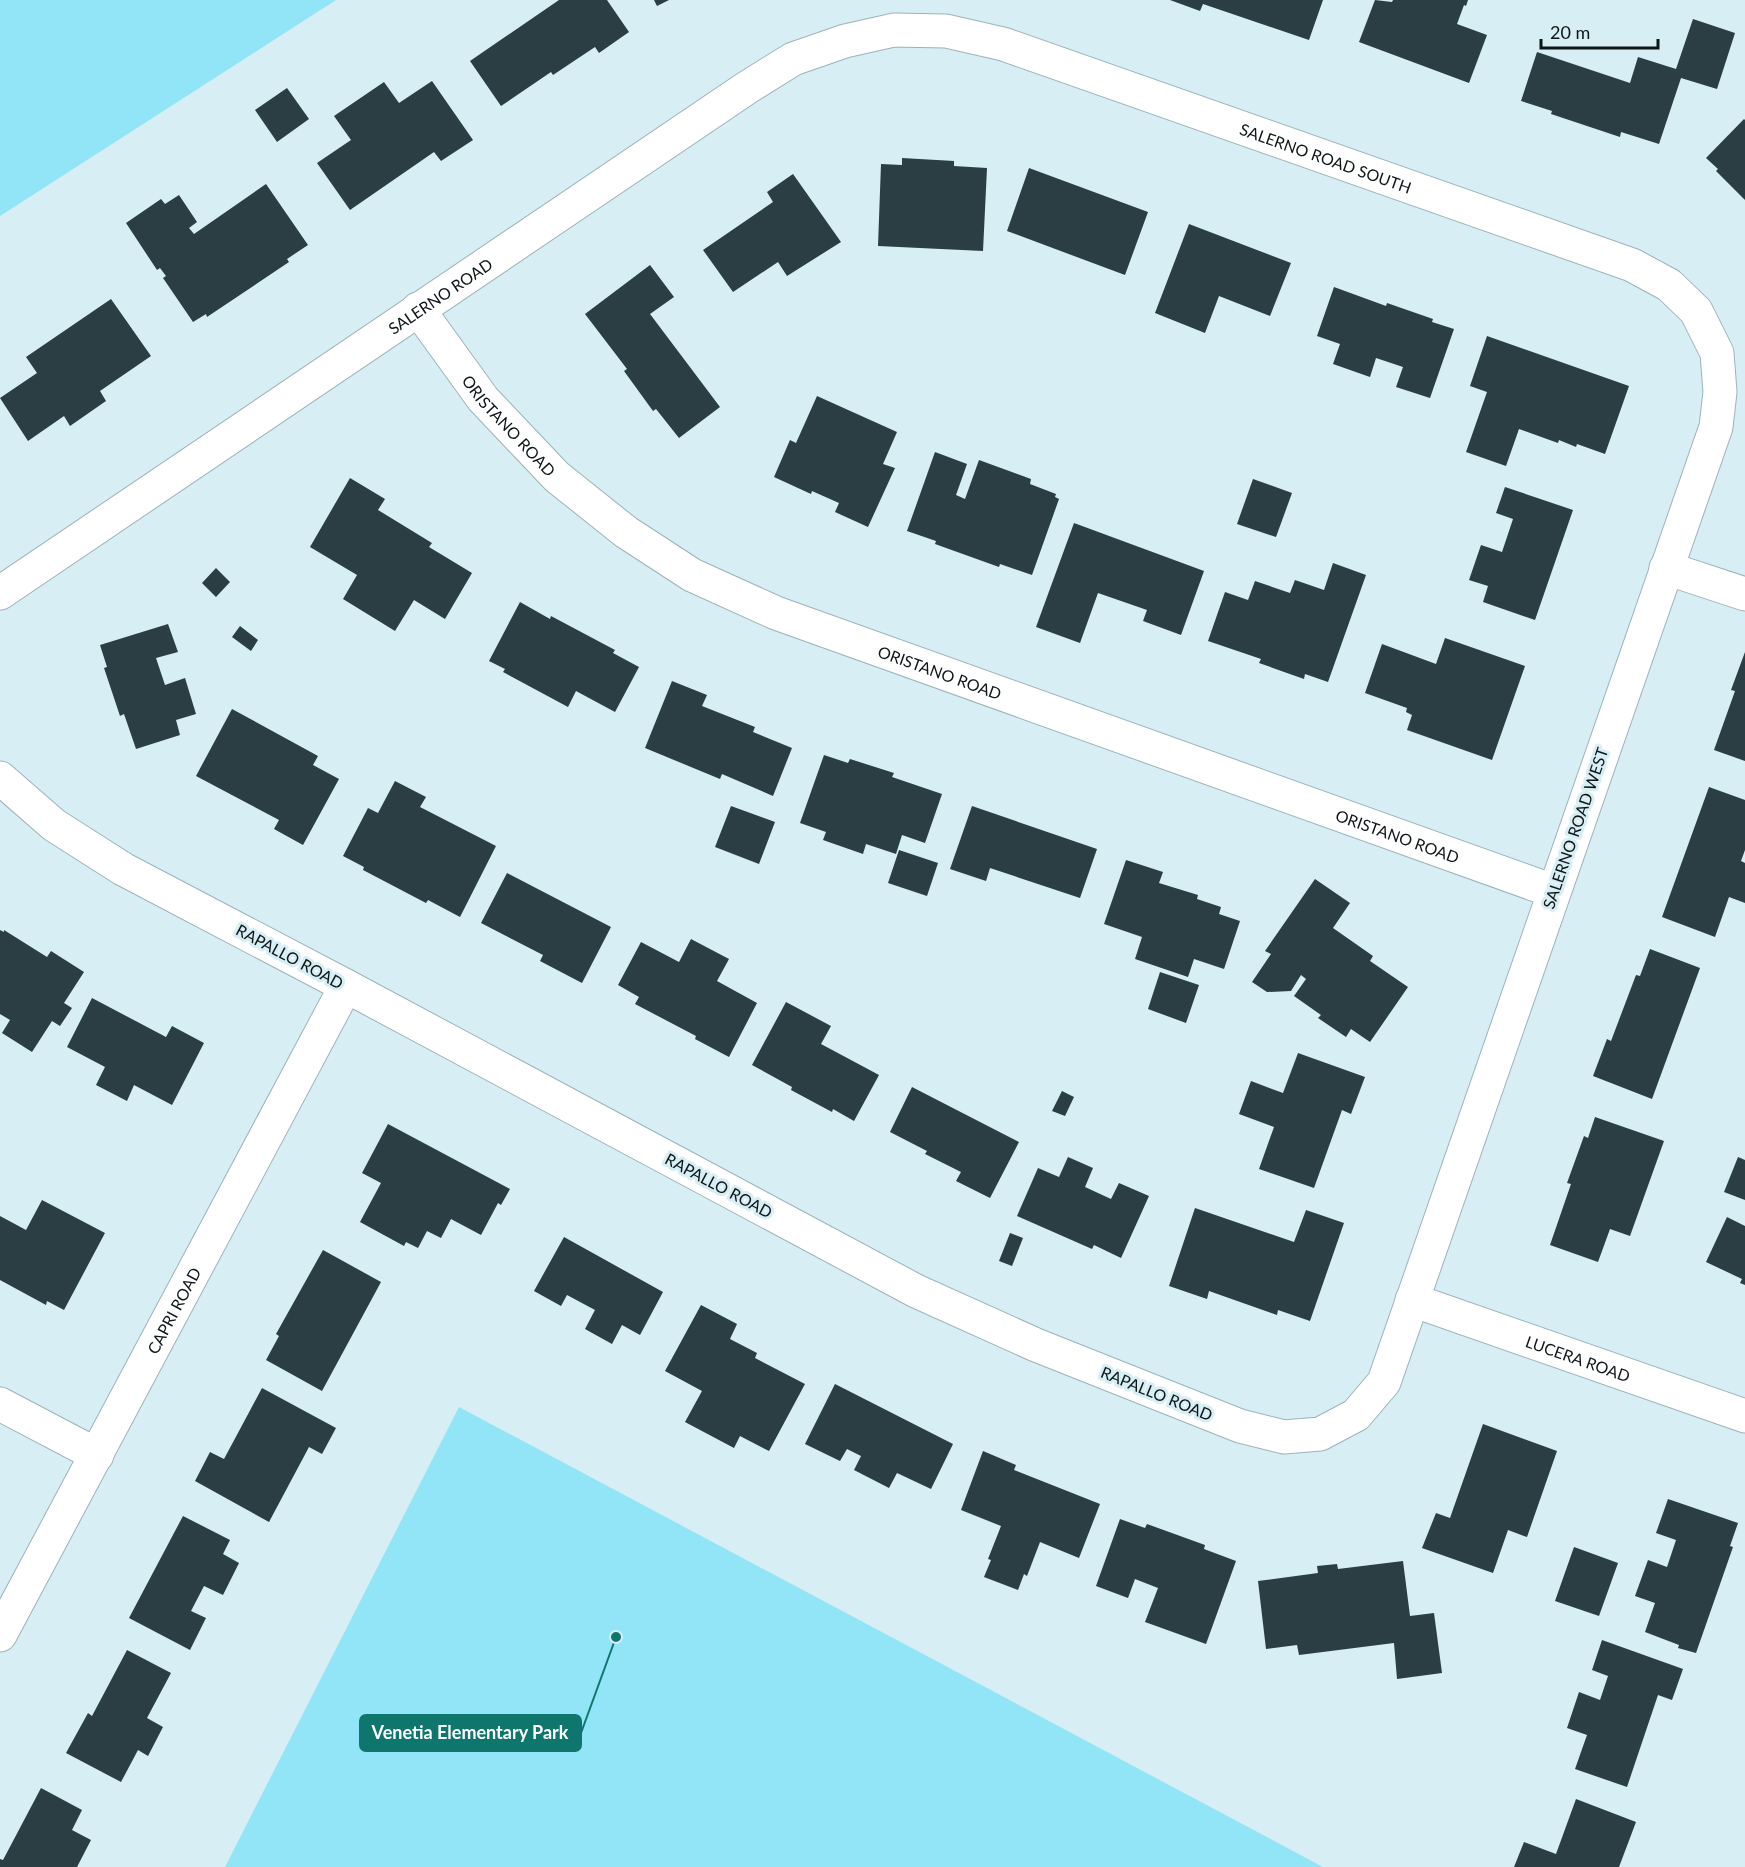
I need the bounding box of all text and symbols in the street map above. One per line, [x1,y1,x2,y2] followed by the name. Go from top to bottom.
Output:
[1541,12,1658,50] scale bar
[1550,21,1590,43] text: 20 m
[1238,119,1414,196] street label: SALERNO ROAD SOUTH
[384,254,495,337] street label: SALERNO ROAD
[459,371,560,479] street label: ORISTANO ROAD
[876,641,1004,703] street label: ORISTANO ROAD
[1538,744,1612,911] street label: SALERNO ROAD WEST
[1333,805,1462,866] street label: ORISTANO ROAD
[233,920,347,992] street label: RAPALLO ROAD
[662,1149,776,1221] street label: RAPALLO ROAD
[142,1264,204,1357] street label: CAPRI ROAD
[1523,1331,1633,1385] street label: LUCERA ROAD
[1098,1362,1216,1424] street label: RAPALLO ROAD
[360,1715,581,1751] callout: Venetia Elementary Park
[371,1721,569,1743] text: Venetia Elementary Park

